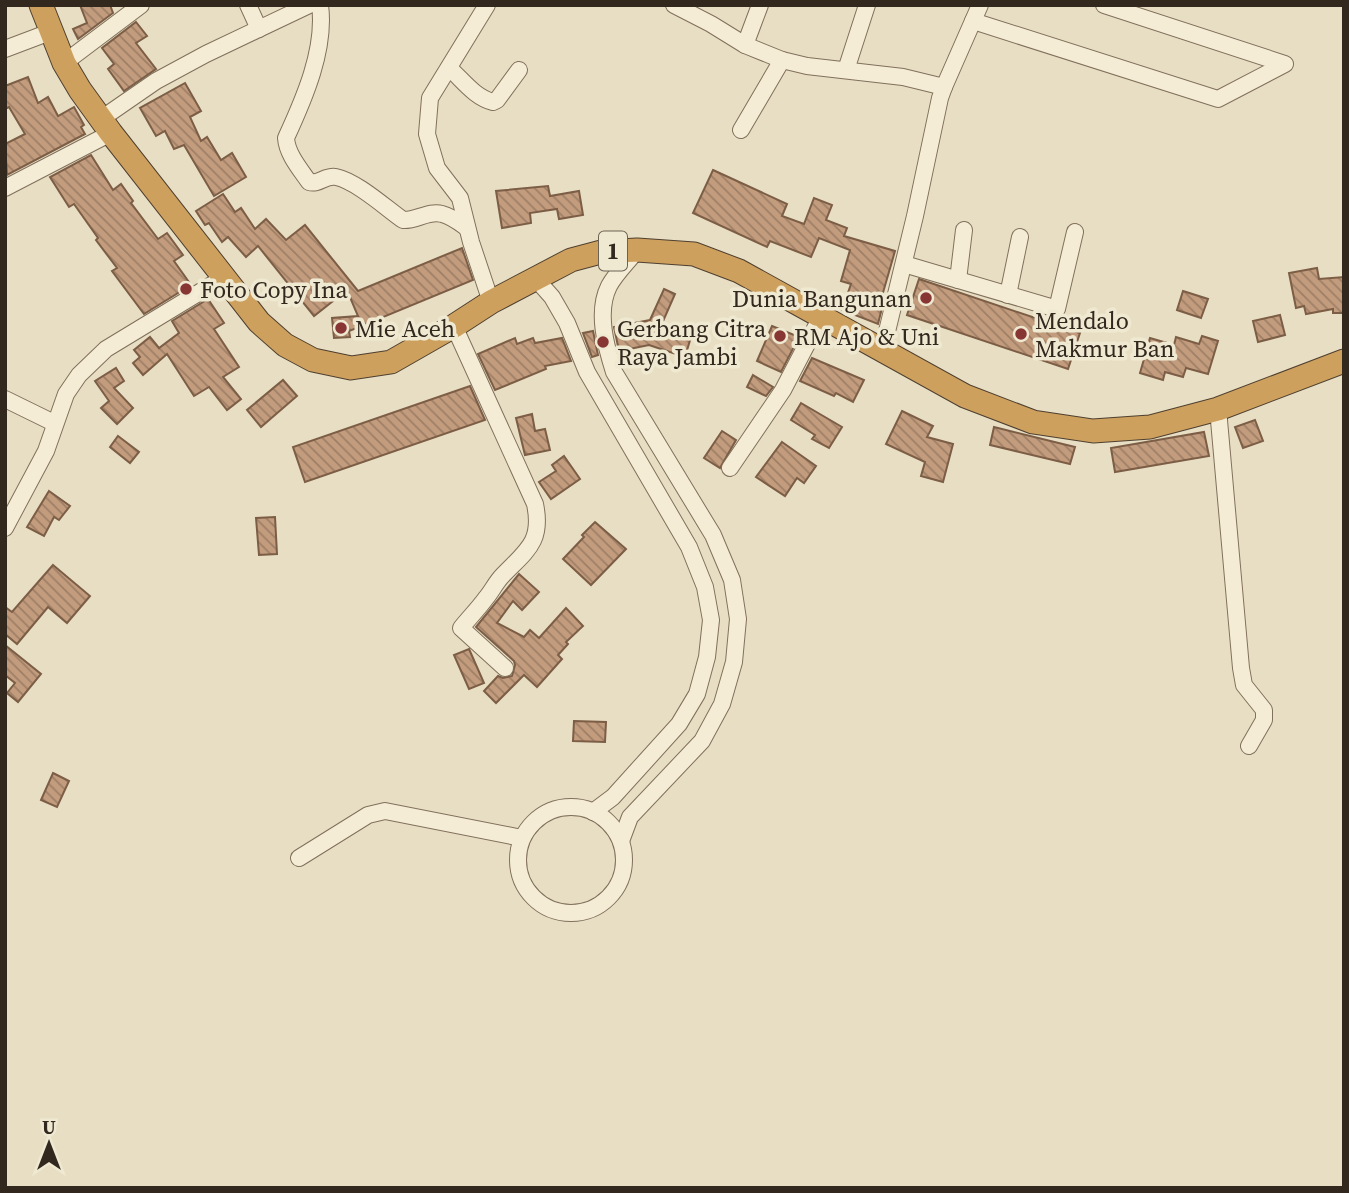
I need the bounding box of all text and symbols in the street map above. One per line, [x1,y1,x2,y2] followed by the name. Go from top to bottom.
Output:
[599,232,627,270] road number: 1
[200,273,349,306] place label: Foto Copy Ina
[178,281,194,297] marker: Foto Copy Ina
[732,282,912,315] place label: Dunia Bangunan
[918,290,934,306] marker: Dunia Bangunan
[1035,304,1175,365] place label: Mendalo Makmur Ban
[355,312,455,345] place label: Mie Aceh
[617,312,767,373] place label: Gerbang Citra Raya Jambi
[333,320,349,336] marker: Mie Aceh
[794,320,939,353] place label: RM Ajo & Uni
[1013,326,1029,342] marker: Mendalo Makmur Ban
[772,328,788,344] marker: RM Ajo & Uni
[595,334,611,350] marker: Gerbang Citra Raya Jambi
[14,1109,84,1179] north arrow
[42,1114,56,1140] text: U

